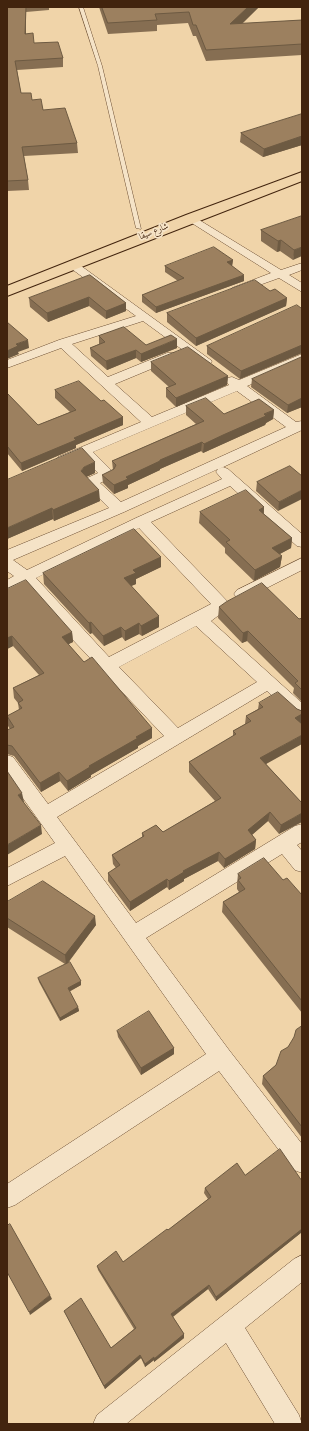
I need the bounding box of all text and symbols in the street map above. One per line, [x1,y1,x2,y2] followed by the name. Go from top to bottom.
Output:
[138,221,170,243] street label: شارع سيقا

